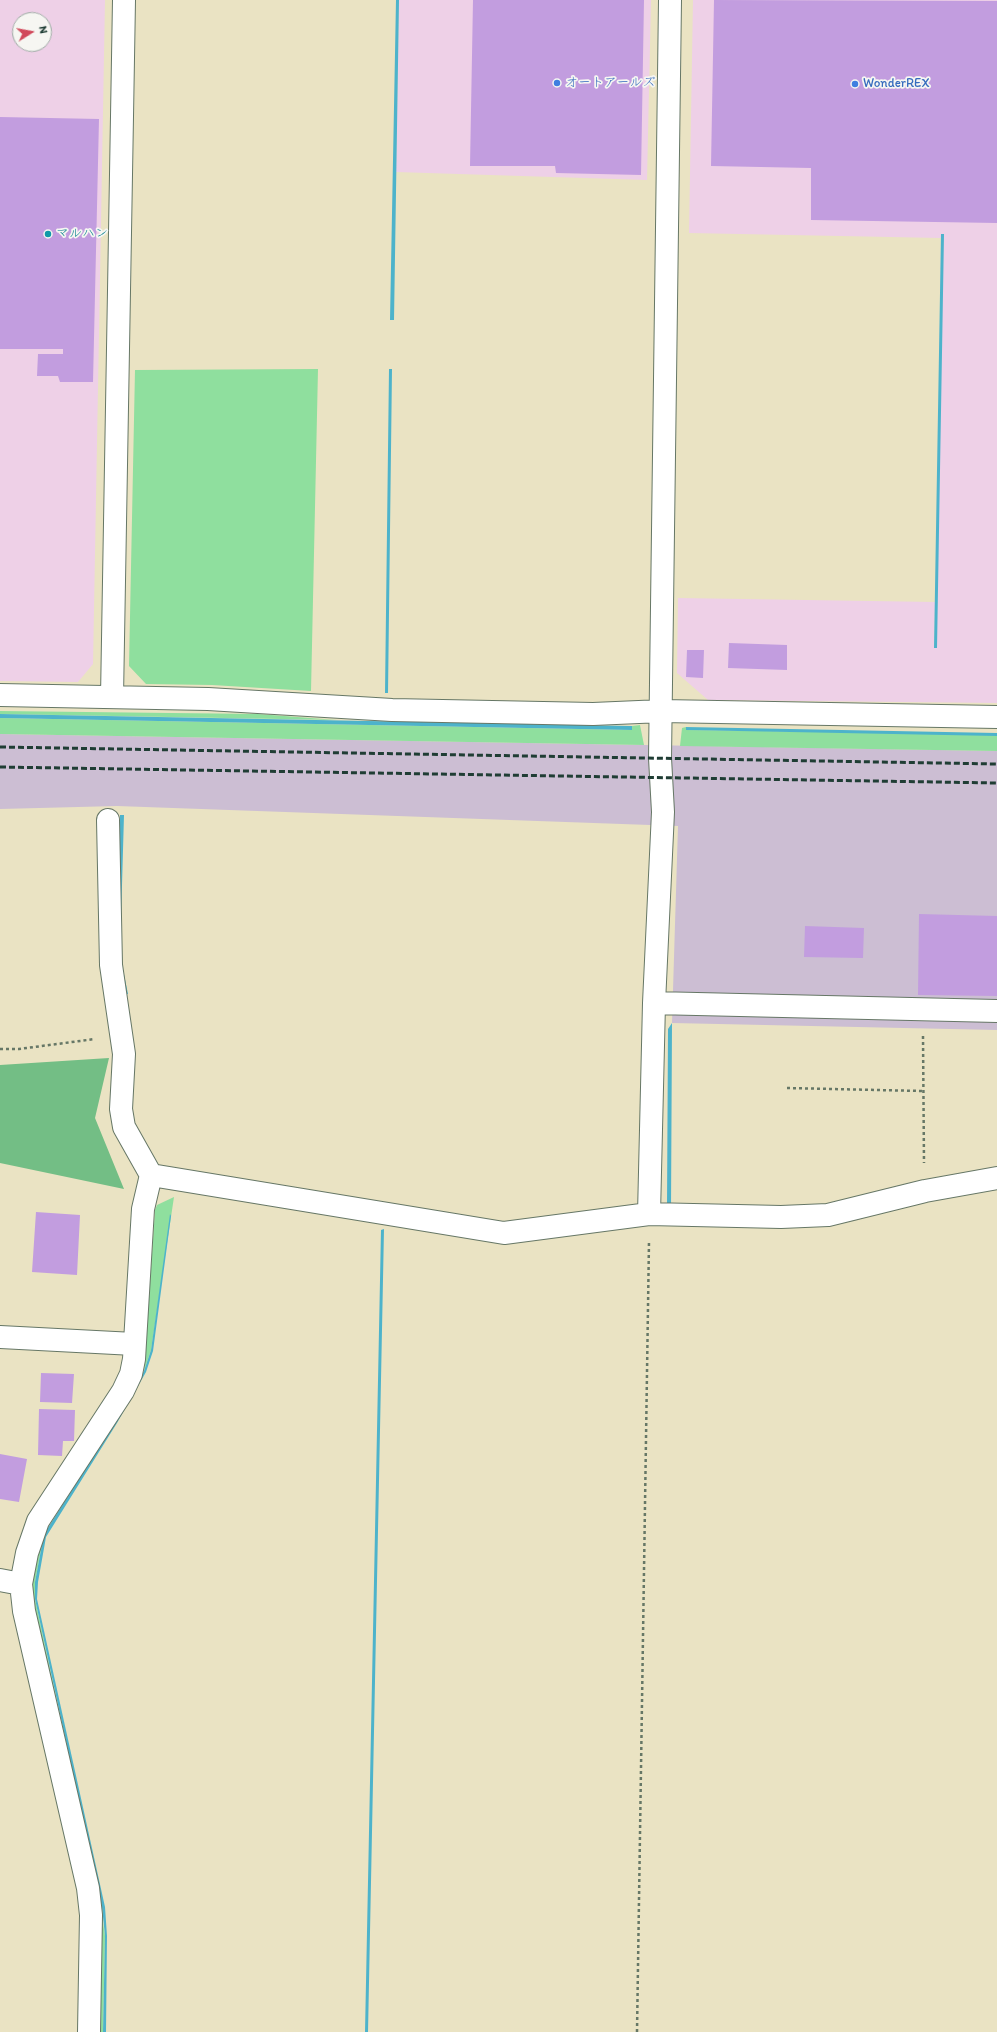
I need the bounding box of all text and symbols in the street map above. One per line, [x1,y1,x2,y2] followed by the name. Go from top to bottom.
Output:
[12,12,52,52] north arrow
[36,25,50,35] text: N
[565,75,655,91] place label: オートアールズ
[863,76,930,92] place label: WonderREX
[552,78,562,88] marker: オートアールズ
[850,79,860,89] marker: WonderREX
[56,226,108,242] place label: マルハン
[43,229,53,239] marker: マルハン

